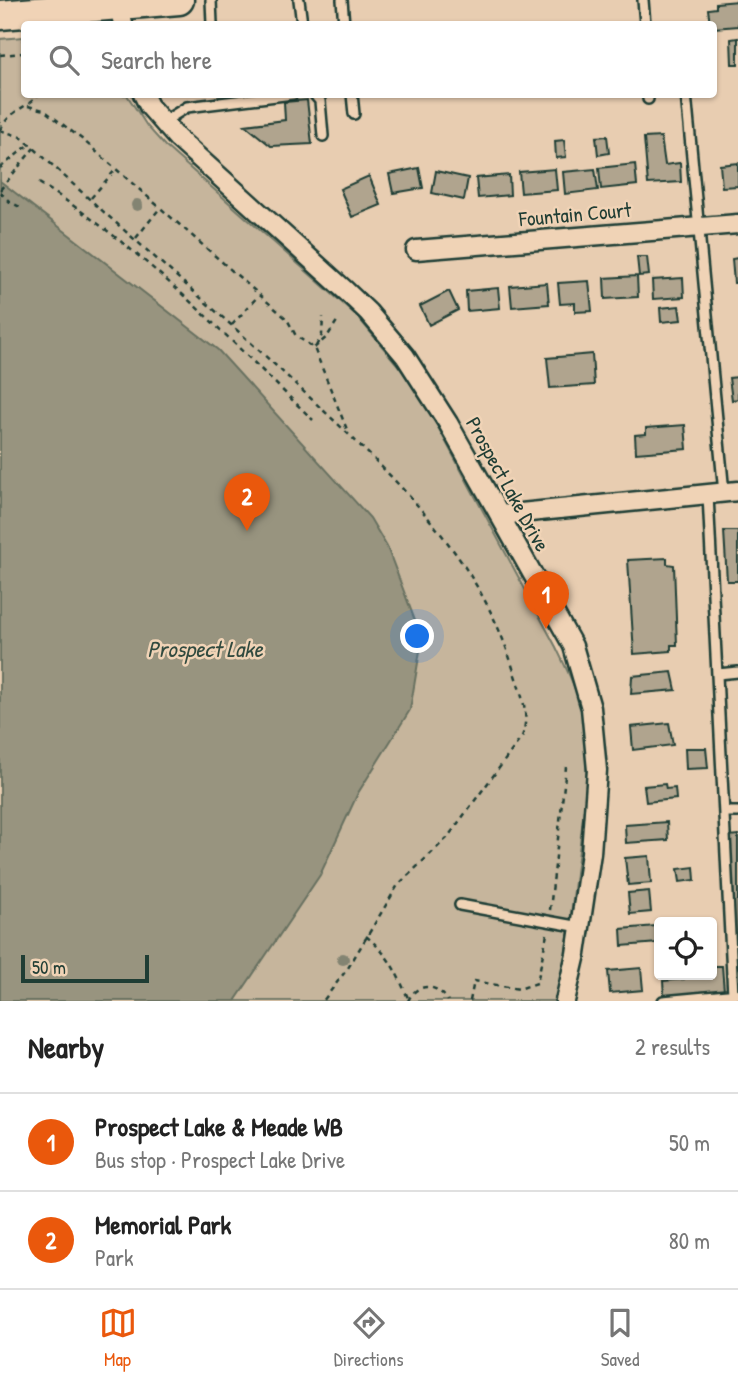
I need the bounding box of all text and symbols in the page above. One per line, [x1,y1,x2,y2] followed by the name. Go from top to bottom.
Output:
[21,21,717,98] search box
[45,41,83,79] icon: search
[101,42,212,77] text: Search here
[517,195,633,233] street label: Fountain Court
[459,411,557,557] street label: Prospect Lake Drive
[224,473,270,531] pin: 2
[523,571,569,629] pin: 1
[400,619,434,653] your location
[147,633,264,665] water label: Prospect Lake
[654,917,717,980] map controls
[654,917,717,980] button: locate
[21,952,149,984] scale bar
[32,954,66,980] text: 50 m
[28,1027,104,1067] text: Nearby
[635,1031,710,1062] text: 2 results
[95,1109,343,1144] text: Prospect Lake & Meade WB
[47,1127,55,1158] text: 1
[669,1127,710,1158] text: 50 m
[95,1144,345,1175] text: Bus stop · Prospect Lake Drive
[95,1207,231,1242] text: Memorial Park
[46,1225,56,1256] text: 2
[669,1225,710,1256] text: 80 m
[95,1242,133,1273] text: Park
[99,1304,137,1372] tab: Map
[334,1304,404,1372] tab: Directions
[601,1304,639,1372] tab: Saved

